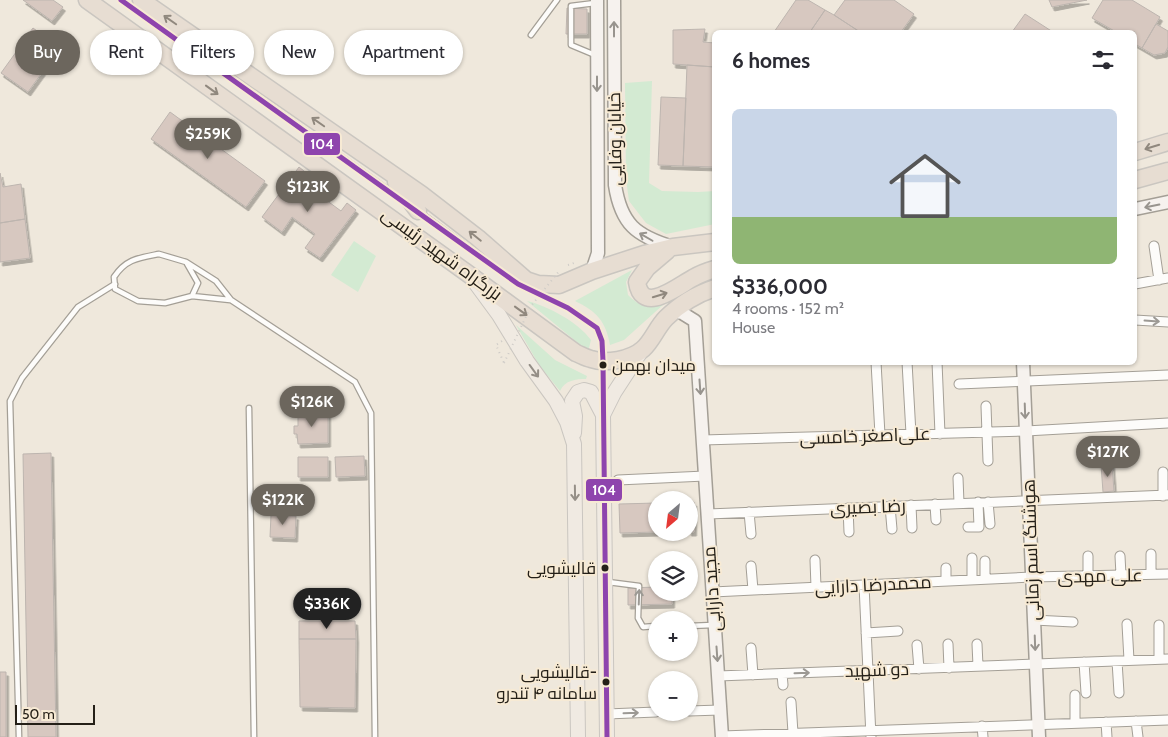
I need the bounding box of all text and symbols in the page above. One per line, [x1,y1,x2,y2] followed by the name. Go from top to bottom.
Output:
[163,15,177,25] one-way arrow
[609,22,619,38] one-way arrow
[15,30,80,75] chip: Buy
[90,30,162,75] chip: Rent
[172,30,254,75] chip: Filters
[264,30,334,75] chip: New
[344,30,463,75] chip: Apartment
[1089,46,1117,74] icon: filters
[732,48,810,73] text: 6 homes
[592,75,602,91] one-way arrow
[205,84,218,95] one-way arrow
[603,92,627,186] street label: خیابان وفایی
[311,117,325,127] one-way arrow
[173,118,243,160] pin: $259K
[185,124,231,143] text: $259K
[303,132,341,156] line badge: 104
[310,135,334,153] text: 104
[880,141,970,231] icon: home
[1144,142,1160,152] one-way arrow
[273,170,343,213] pin: $123K
[287,177,329,196] text: $123K
[1144,201,1160,211] one-way arrow
[377,203,507,305] street label: بزرگراه شهید رئیسی
[469,231,482,242] one-way arrow
[639,231,653,241] one-way arrow
[732,274,828,299] text: $336,000
[652,290,668,300] one-way arrow
[732,299,844,318] text: 4 rooms · 152 m²
[514,306,528,316] one-way arrow
[1143,317,1159,326] one-way arrow
[732,318,775,337] text: House
[612,355,696,376] place label: میدان بهمن
[598,360,608,370] marker: میدان بهمن
[529,364,539,378] one-way arrow
[695,379,704,395] one-way arrow
[277,386,347,428] pin: $126K
[291,392,333,411] text: $126K
[1021,403,1030,419] one-way arrow
[799,423,931,449] street label: علی‌اصغر خامسی
[1073,436,1143,478] pin: $127K
[1087,442,1129,461] text: $127K
[585,478,623,502] line badge: 104
[1018,479,1045,621] street label: هوشنگ اسم زمانی
[592,481,616,499] text: 104
[248,484,318,526] pin: $122K
[570,485,579,501] one-way arrow
[262,490,304,509] text: $122K
[648,491,698,541] north arrow
[648,491,698,721] map controls
[830,495,906,519] street label: رضا بصیری
[698,546,726,632] street label: مجید دارابی
[648,551,698,601] button: layers
[527,558,596,579] place label: قالیشویی
[600,563,610,573] marker: قالیشویی
[1057,564,1143,588] street label: علی مهدی
[814,571,932,599] street label: محمدرضا دارایی
[292,588,362,630] pin: $336K
[634,589,644,605] one-way arrow
[304,594,350,613] text: $336K
[648,611,698,661] button: +
[1031,635,1040,651] one-way arrow
[712,646,721,662] one-way arrow
[845,658,909,682] street label: دو شهید
[496,662,597,704] place label: قالیشویی- سامانه ۴ تندرو
[793,668,809,678] one-way arrow
[648,671,698,721] button: −
[601,677,611,687] marker: قالیشویی- سامانه ۴ تندرو
[15,702,95,725] scale bar
[22,705,55,723] text: 50 m
[623,709,639,718] one-way arrow

